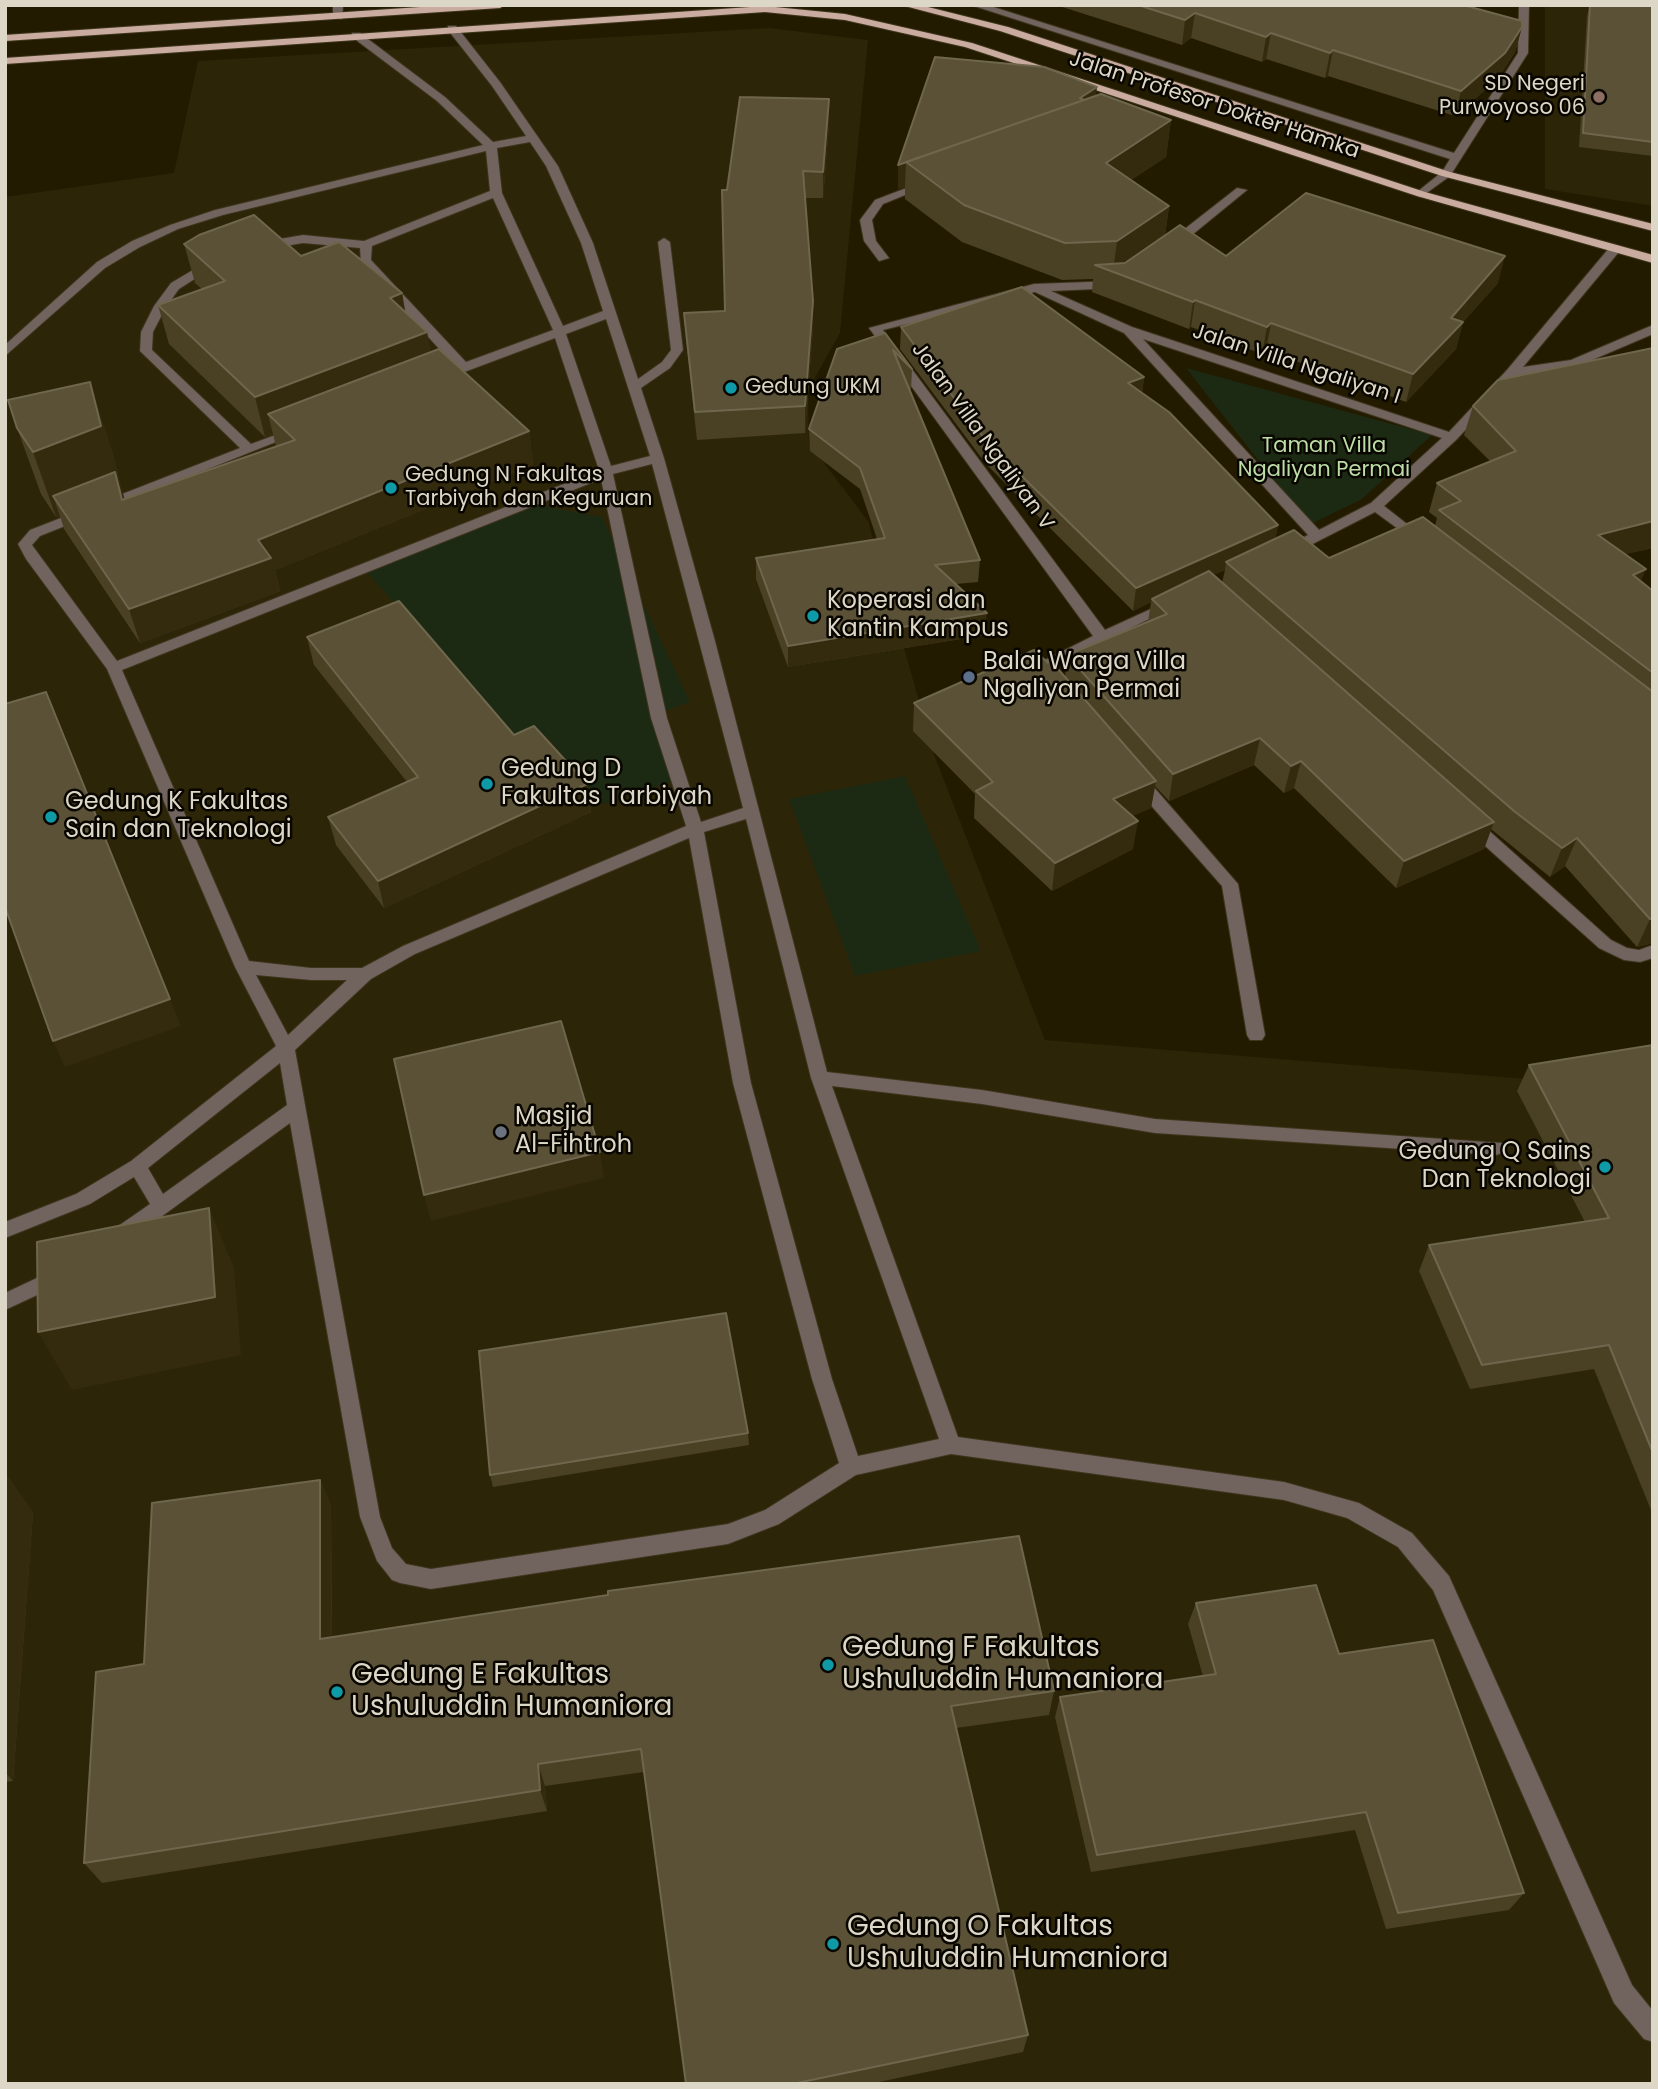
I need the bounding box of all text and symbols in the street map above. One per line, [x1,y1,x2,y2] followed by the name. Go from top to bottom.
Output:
[1066,47,1362,165] street label: Jalan Profesor Dokter Hamka
[1439,72,1585,122] place label: SD Negeri Purwoyoso 06
[1591,89,1607,105] marker: SD Negeri Purwoyoso 06
[1189,319,1403,411] street label: Jalan Villa Ngaliyan I
[905,338,1059,536] street label: Jalan Villa Ngaliyan V
[745,375,880,401] place label: Gedung UKM
[723,380,739,396] marker: Gedung UKM
[1238,434,1410,484] park label: Taman Villa Ngaliyan Permai
[405,463,652,513] place label: Gedung N Fakultas Tarbiyah dan Keguruan
[383,480,399,496] marker: Gedung N Fakultas Tarbiyah dan Keguruan
[827,588,1009,644] place label: Koperasi dan Kantin Kampus
[805,608,821,624] marker: Koperasi dan Kantin Kampus
[983,649,1186,705] place label: Balai Warga Villa Ngaliyan Permai
[961,669,977,685] marker: Balai Warga Villa Ngaliyan Permai
[501,756,712,812] place label: Gedung D Fakultas Tarbiyah
[479,776,495,792] marker: Gedung D Fakultas Tarbiyah
[65,789,292,845] place label: Gedung K Fakultas Sain dan Teknologi
[43,809,59,825] marker: Gedung K Fakultas Sain dan Teknologi
[515,1104,632,1160] place label: Masjid Al-Fihtroh
[493,1124,509,1140] marker: Masjid Al-Fihtroh
[1398,1139,1591,1195] place label: Gedung Q Sains Dan Teknologi
[1597,1159,1613,1175] marker: Gedung Q Sains Dan Teknologi
[842,1632,1163,1698] place label: Gedung F Fakultas Ushuluddin Humaniora
[820,1657,836,1673] marker: Gedung F Fakultas Ushuluddin Humaniora
[351,1659,672,1725] place label: Gedung E Fakultas Ushuluddin Humaniora
[329,1684,345,1700] marker: Gedung E Fakultas Ushuluddin Humaniora
[847,1911,1168,1977] place label: Gedung O Fakultas Ushuluddin Humaniora
[825,1936,841,1952] marker: Gedung O Fakultas Ushuluddin Humaniora

